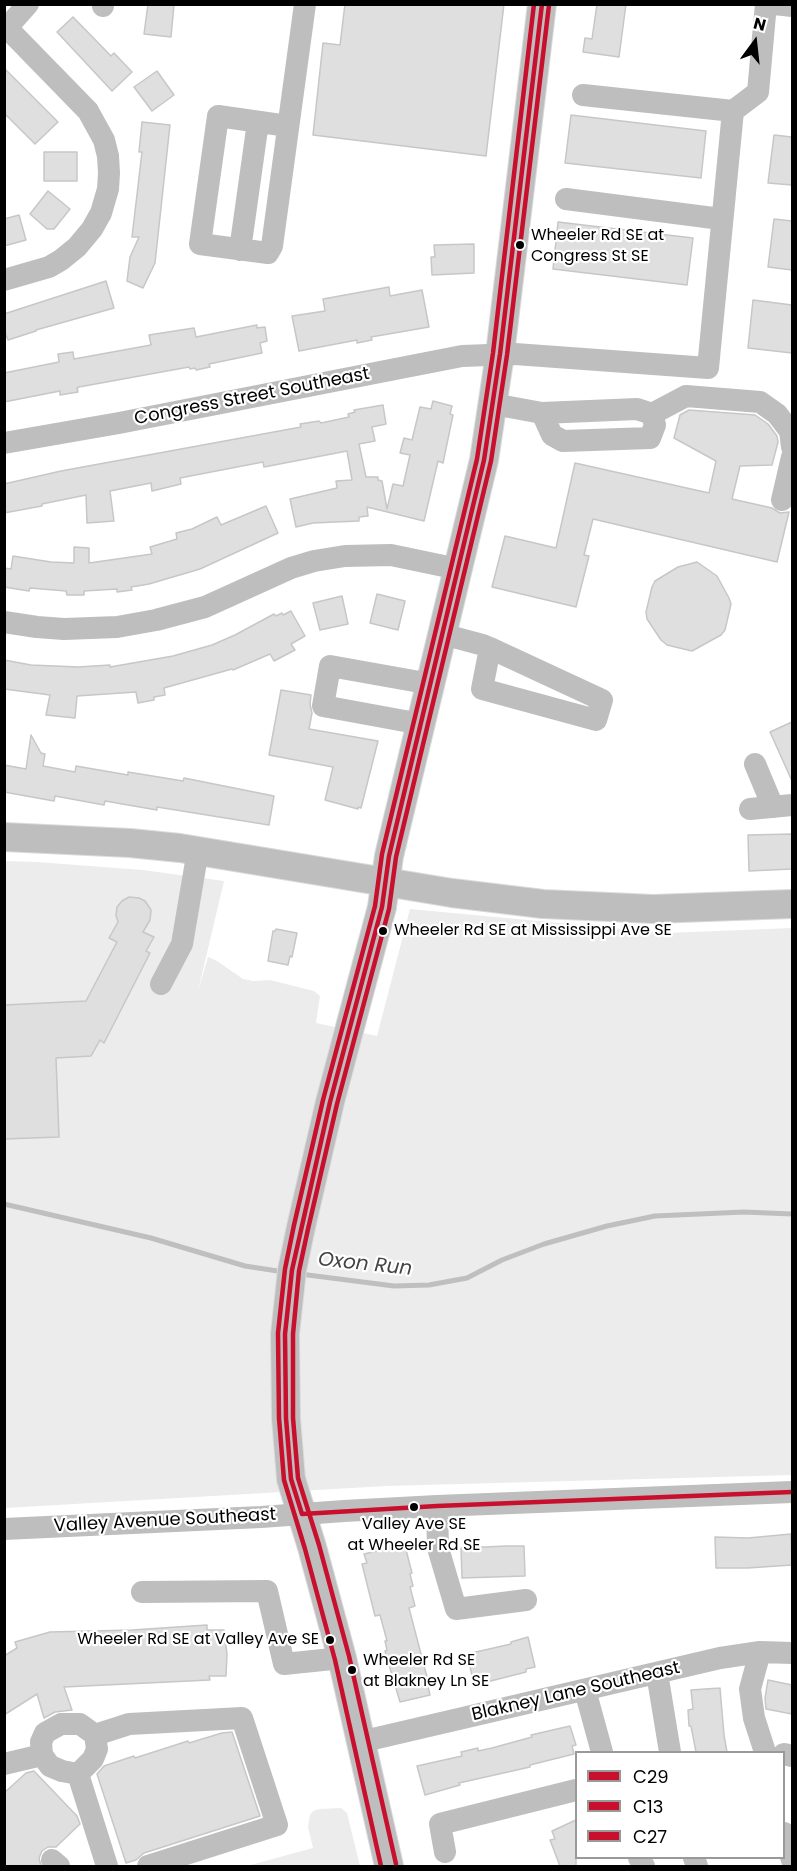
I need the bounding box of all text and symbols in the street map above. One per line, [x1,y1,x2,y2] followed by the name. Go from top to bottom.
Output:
[751,11,769,37] text: N
[725,12,785,72] north arrow
[531,226,664,264] place label: Wheeler Rd SE at Congress St SE
[514,239,526,251] marker: Wheeler Rd SE at Congress St SE
[133,364,371,430] street label: Congress Street Southeast
[394,921,672,941] place label: Wheeler Rd SE at Mississippi Ave SE
[377,925,389,937] marker: Wheeler Rd SE at Mississippi Ave SE
[317,1248,413,1282] water label: Oxon Run
[408,1501,420,1513] marker: Valley Ave SE at Wheeler Rd SE
[53,1504,277,1538] street label: Valley Avenue Southeast
[347,1515,481,1553] place label: Valley Ave SE at Wheeler Rd SE
[77,1630,319,1650] place label: Wheeler Rd SE at Valley Ave SE
[324,1634,336,1646] marker: Wheeler Rd SE at Valley Ave SE
[363,1651,489,1689] place label: Wheeler Rd SE at Blakney Ln SE
[470,1658,682,1726] street label: Blakney Lane Southeast
[346,1664,358,1676] marker: Wheeler Rd SE at Blakney Ln SE
[575,1751,785,1859] legend
[633,1764,669,1789] text: C29
[633,1794,663,1819] text: C13
[633,1824,667,1849] text: C27

